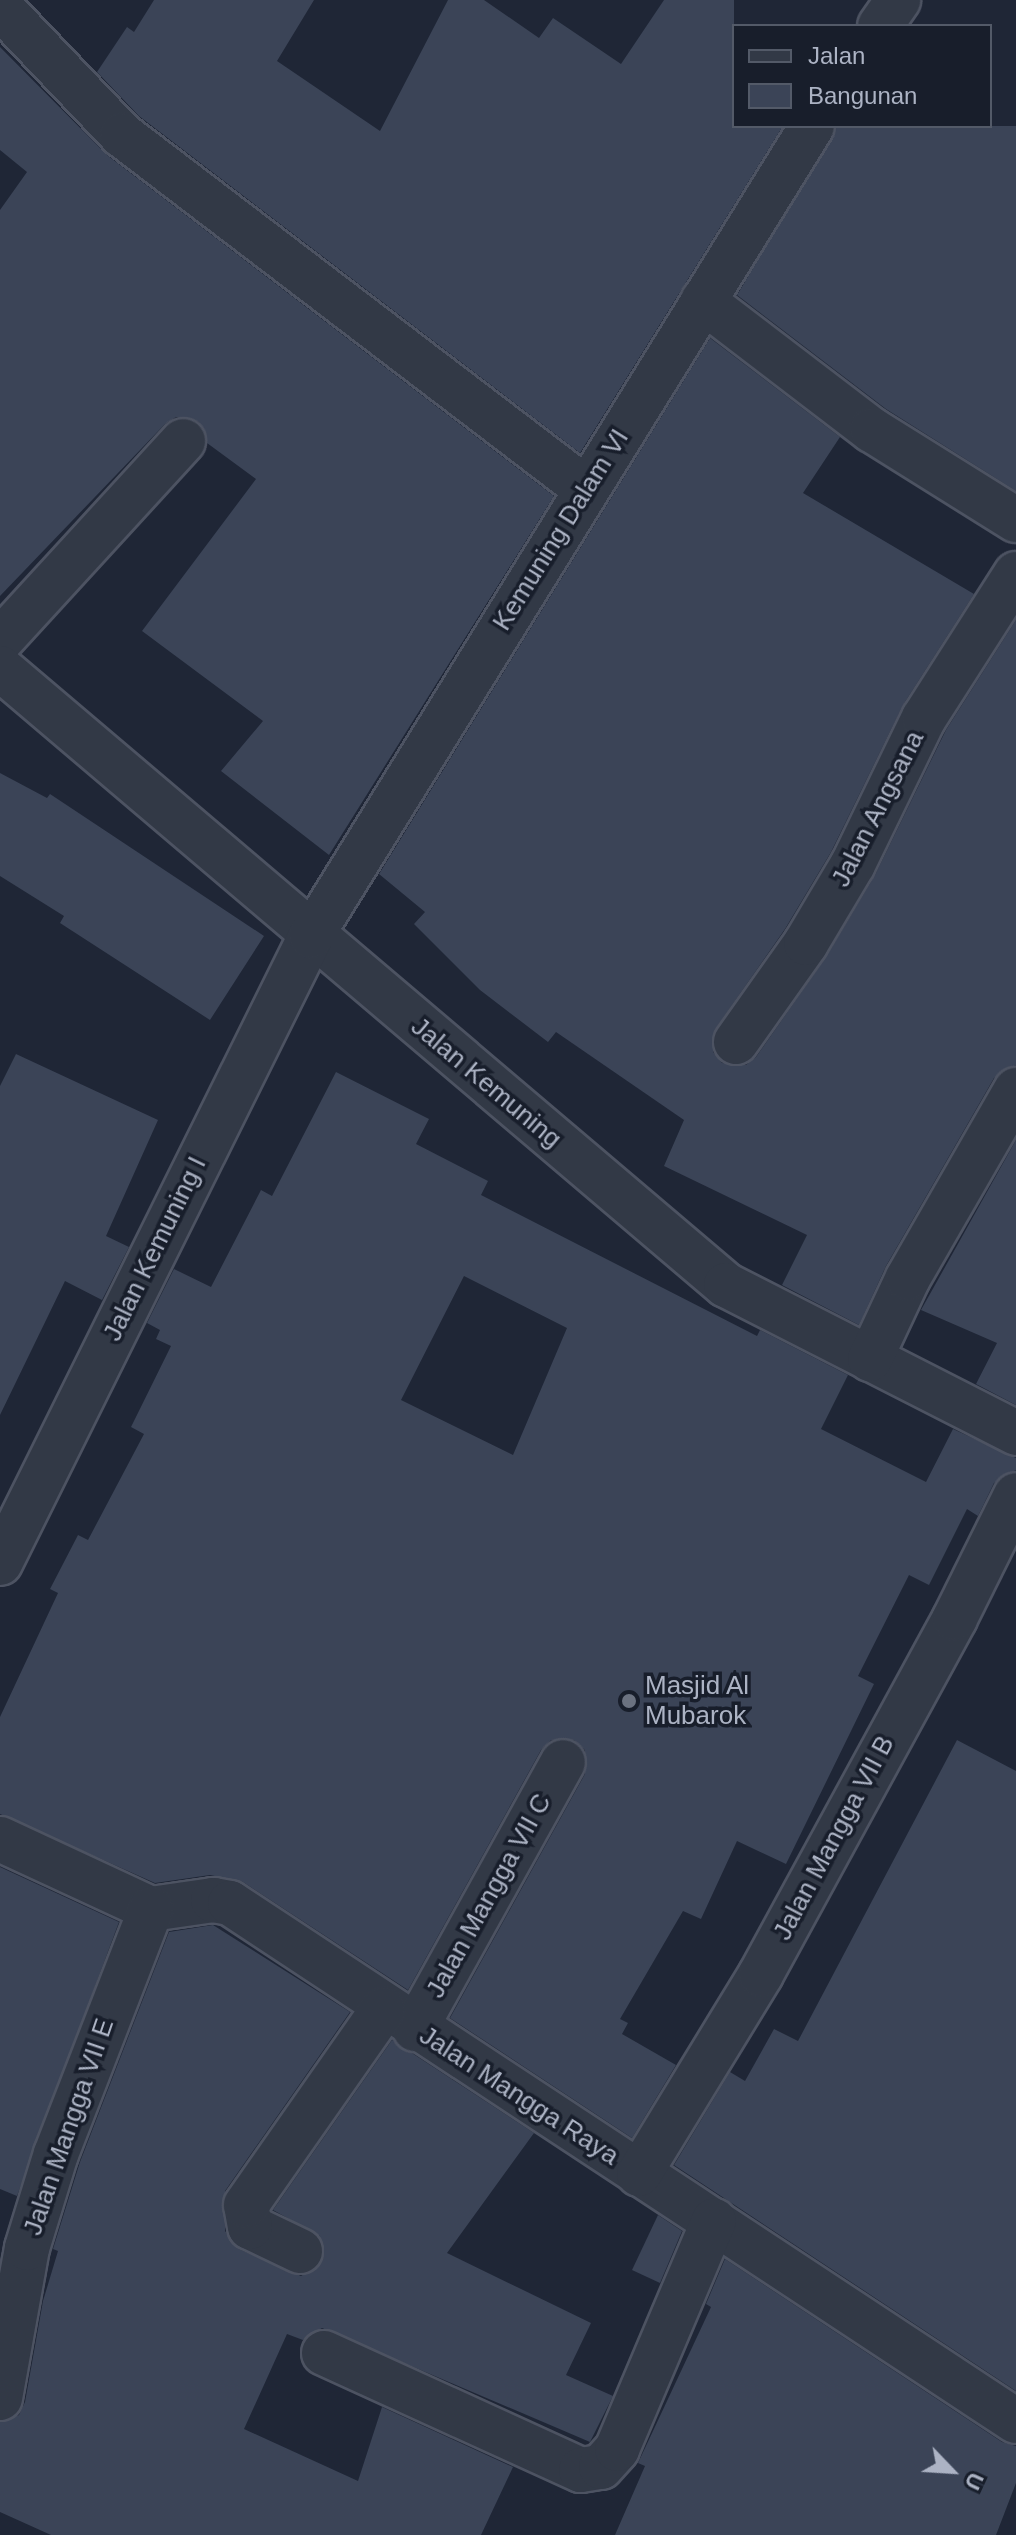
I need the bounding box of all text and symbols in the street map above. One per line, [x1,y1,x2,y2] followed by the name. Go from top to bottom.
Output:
[732,24,992,128] legend
[808,42,865,69] text: Jalan
[808,82,917,109] text: Bangunan
[487,424,635,636] street label: Kemuning Dalam VI
[825,725,931,893] street label: Jalan Angsana
[405,1011,567,1155] street label: Jalan Kemuning
[97,1152,213,1346] street label: Jalan Kemuning I
[645,1670,750,1732] place label: Masjid Al Mubarok
[620,1692,638,1710] marker: Masjid Al Mubarok
[767,1730,901,1946] street label: Jalan Mangga VII B
[420,1789,558,2003] street label: Jalan Mangga VII C
[17,2015,121,2239] street label: Jalan Mangga VII E
[414,2020,624,2172] street label: Jalan Mangga Raya
[912,2431,992,2511] north arrow
[960,2469,989,2494] text: U

